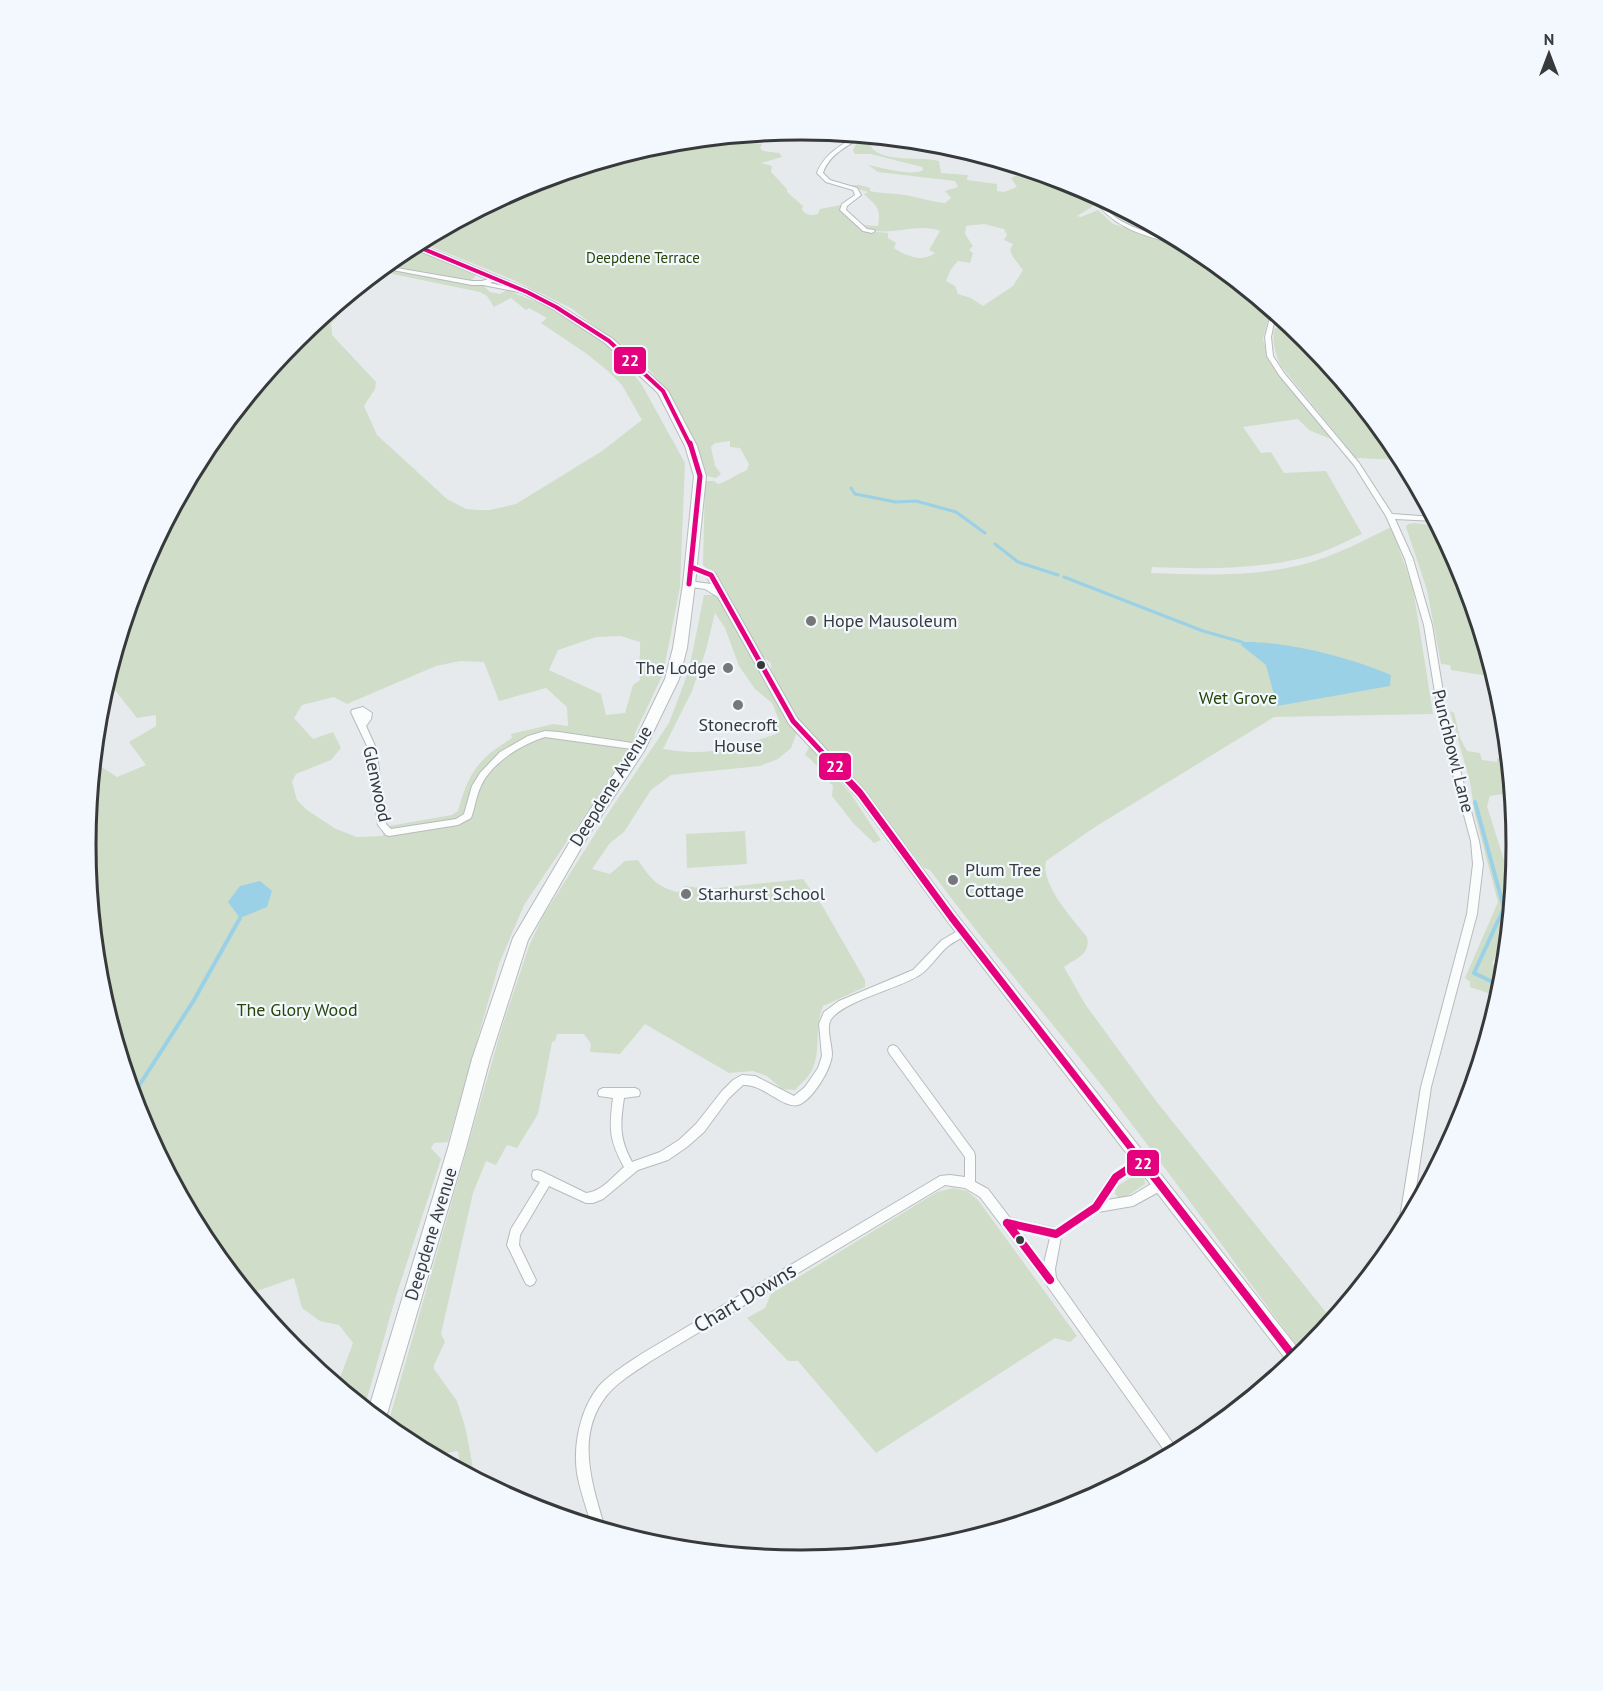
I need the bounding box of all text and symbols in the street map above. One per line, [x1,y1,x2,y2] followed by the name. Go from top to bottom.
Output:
[1519,24,1579,84] north arrow
[1544,29,1554,49] text: N
[586,248,700,267] park label: Deepdene Terrace
[613,346,647,375] line badge: 22
[621,350,639,370] text: 22
[823,609,957,632] place label: Hope Mausoleum
[804,614,818,628] marker: Hope Mausoleum
[636,656,716,679] place label: The Lodge
[755,659,767,671] unlabelled marker
[721,661,735,675] marker: The Lodge
[1199,686,1277,709] park label: Wet Grove
[1427,687,1480,815] street label: Punchbowl Lane
[731,698,745,712] marker: Stonecroft House
[698,713,778,757] place label: Stonecroft House
[564,721,657,850] street label: Deepdene Avenue
[358,744,397,824] street label: Glenwood
[818,752,852,781] line badge: 22
[826,756,844,776] text: 22
[965,858,1041,902] place label: Plum Tree Cottage
[946,873,960,887] marker: Plum Tree Cottage
[698,882,826,905] place label: Starhurst School
[679,887,693,901] marker: Starhurst School
[236,998,358,1021] park label: The Glory Wood
[1126,1149,1160,1177] line badge: 22
[1134,1153,1152,1173] text: 22
[399,1165,462,1303] street label: Deepdene Avenue
[1014,1234,1026,1246] unlabelled marker
[689,1256,801,1339] street label: Chart Downs

